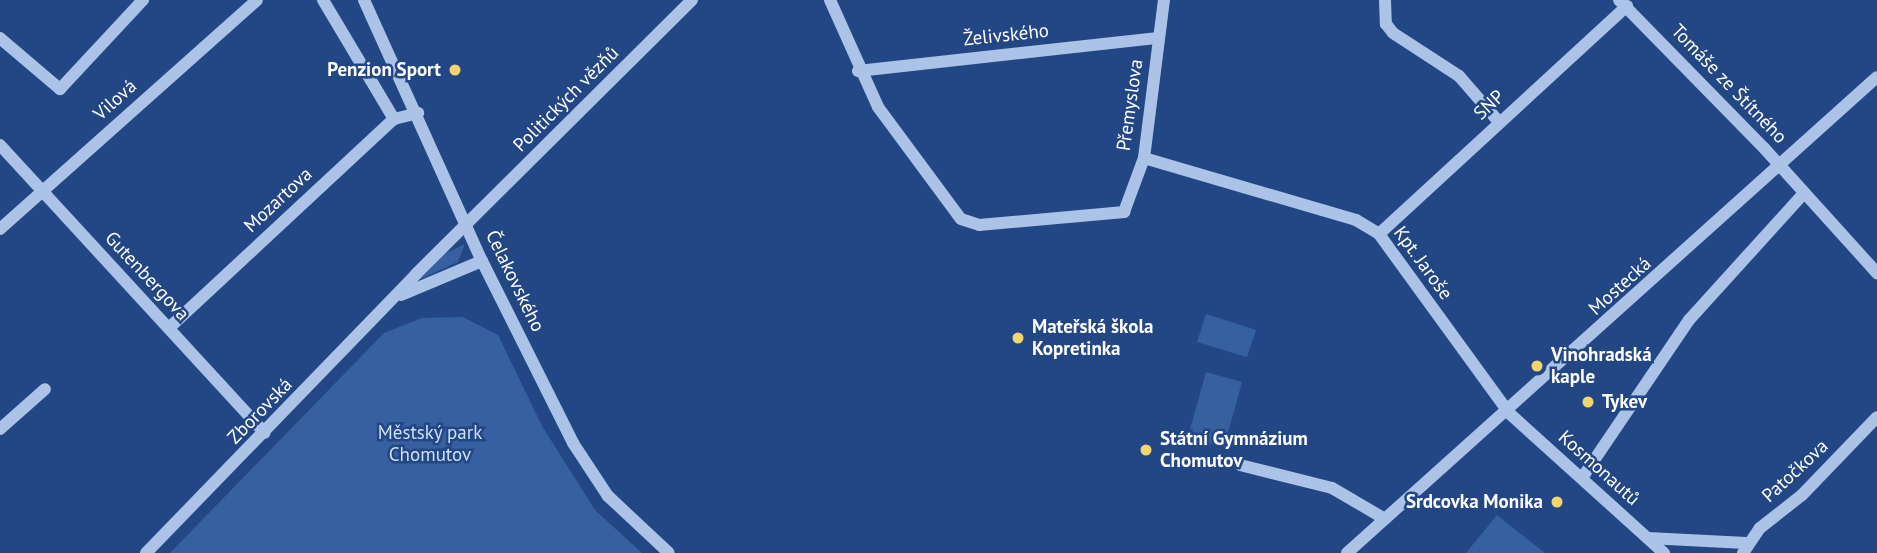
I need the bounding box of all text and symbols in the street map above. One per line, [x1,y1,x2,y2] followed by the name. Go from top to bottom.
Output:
[962,19,1050,51] street label: Želivského
[1666,19,1792,149] street label: Tomáše ze Štítného
[508,41,624,157] street label: Politických vězňů
[1112,58,1148,152] street label: Přemyslova
[327,59,441,81] place label: Penzion Sport
[447,62,463,78] marker: Penzion Sport
[89,75,141,125] street label: Vilová
[1469,85,1509,125] street label: SNP
[239,163,317,237] street label: Mozartova
[1388,221,1458,305] street label: Kpt. Jaroše
[100,227,194,325] street label: Gutenbergova
[481,227,549,335] street label: Čelakovského
[1584,252,1656,320] street label: Mostecká
[1032,316,1153,360] place label: Mateřská škola Kopretinka
[1010,330,1026,346] marker: Mateřská škola Kopretinka
[1551,344,1652,388] place label: Vinohradská kaple
[1529,358,1545,374] marker: Vinohradská kaple
[223,373,297,449] street label: Zborovská
[1602,391,1647,413] place label: Tykev
[1580,394,1596,410] marker: Tykev
[377,422,483,466] park label: Městský park Chomutov
[1554,426,1644,510] street label: Kosmonautů
[1160,428,1308,472] place label: Státní Gymnázium Chomutov
[1757,435,1833,507] street label: Patočkova
[1138,442,1154,458] marker: Státní Gymnázium Chomutov
[1406,491,1543,513] place label: Srdcovka Monika
[1549,494,1565,510] marker: Srdcovka Monika

